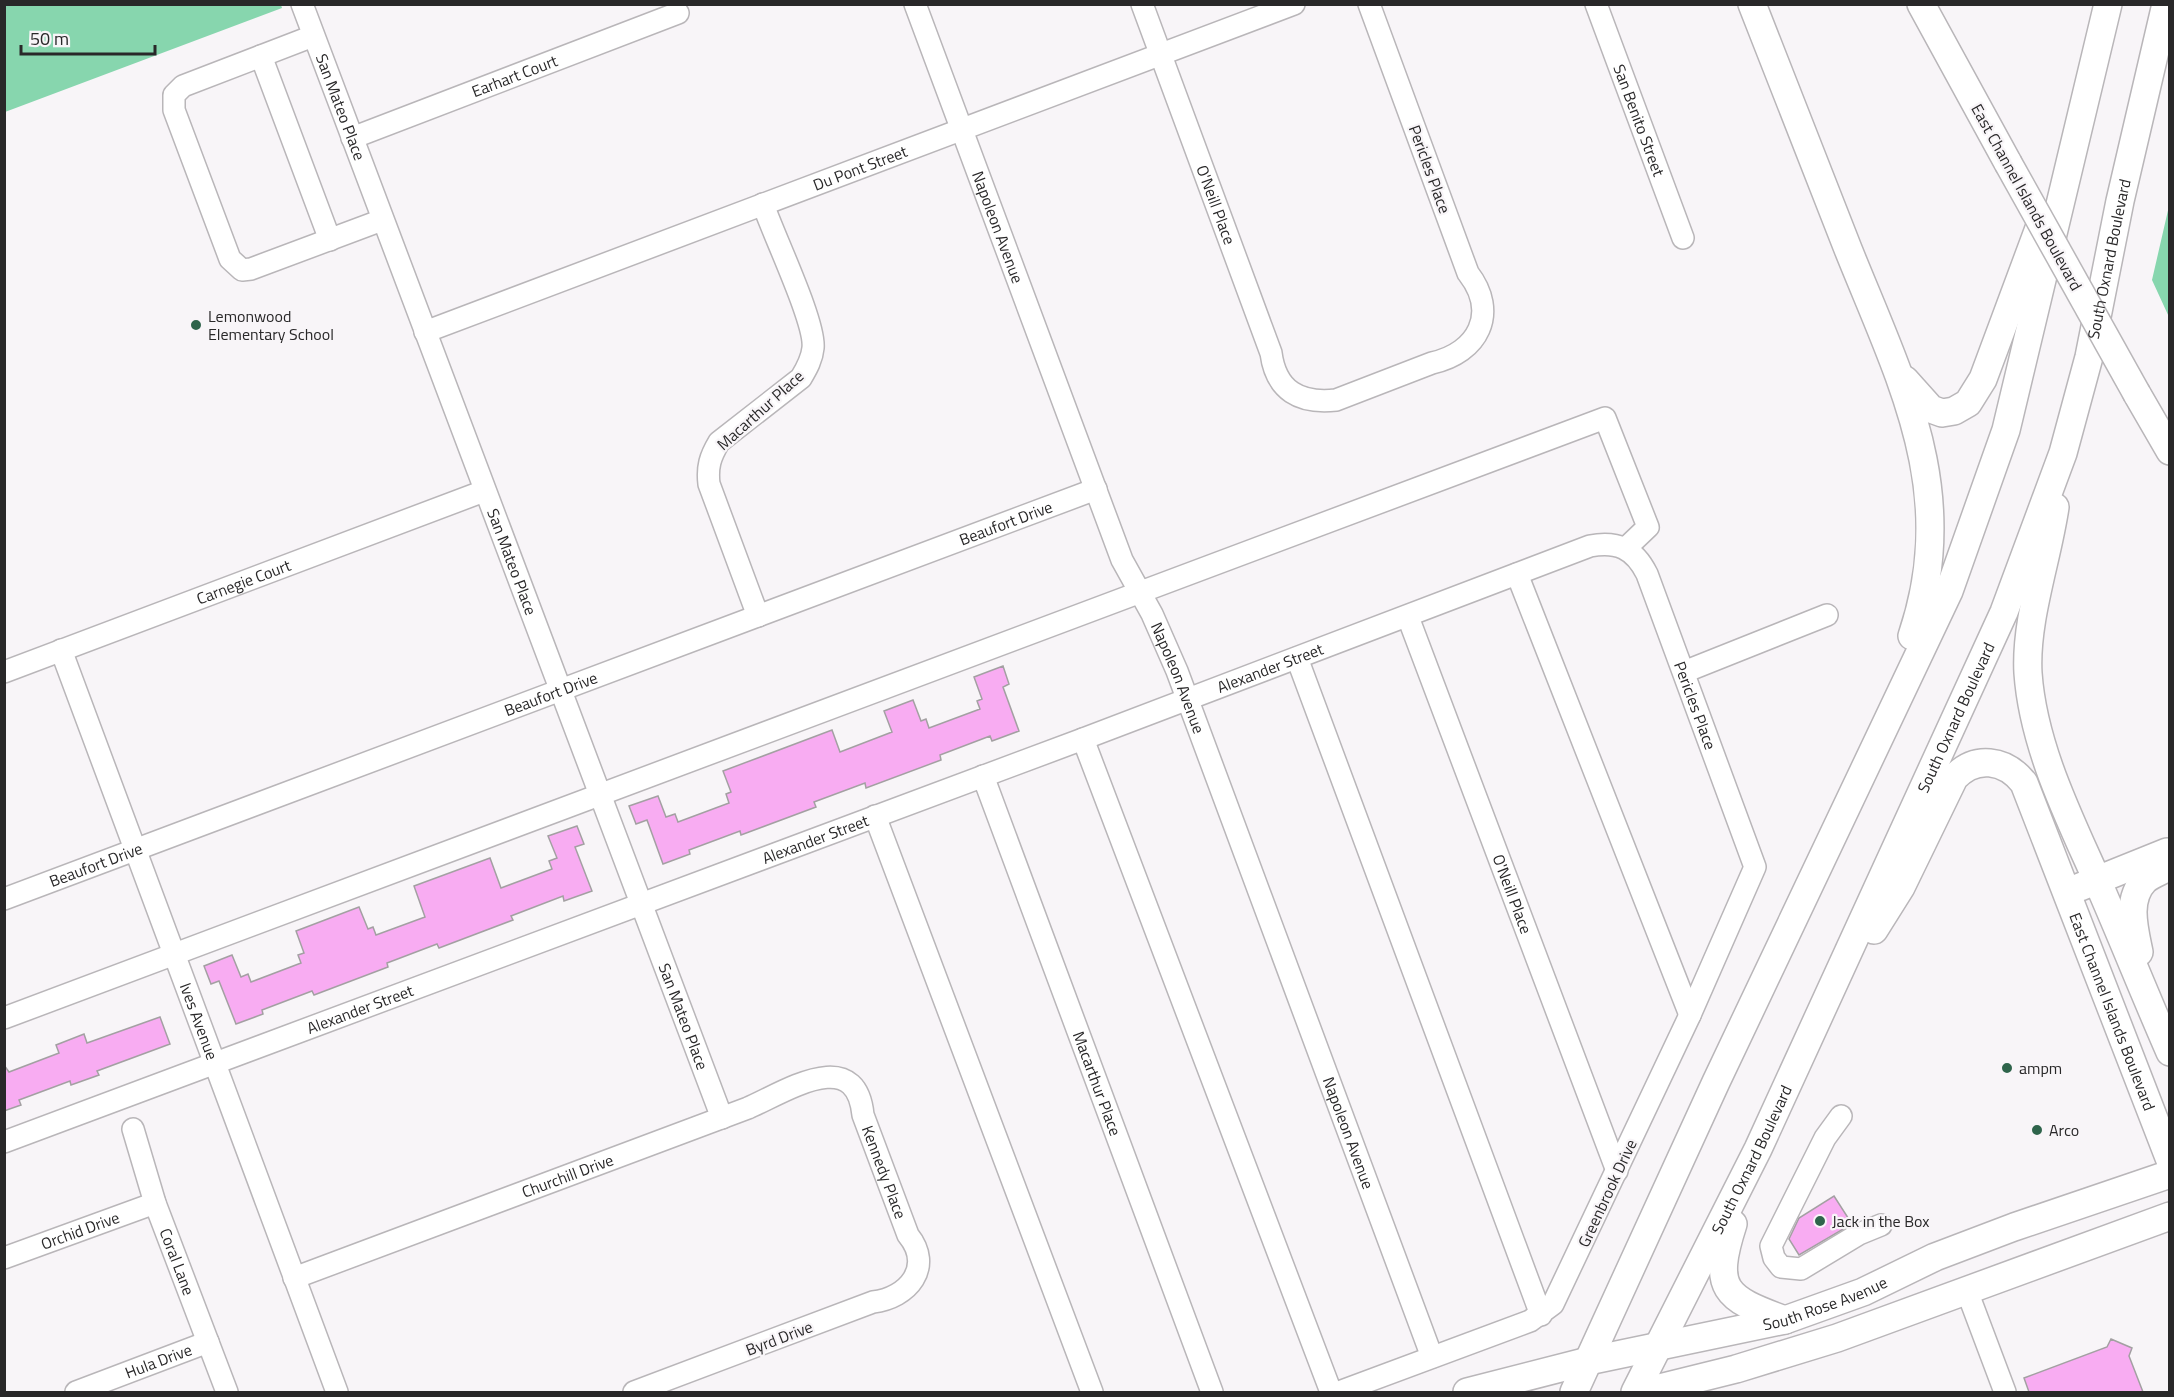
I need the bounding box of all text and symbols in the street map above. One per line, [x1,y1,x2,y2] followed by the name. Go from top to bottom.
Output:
[21,18,154,56] scale bar
[30,25,69,52] text: 50 m
[468,48,561,103] street label: Earhart Court
[310,50,372,164] street label: San Mateo Place
[1607,61,1671,180] street label: San Benito Street
[1966,99,2088,295] street label: East Channel Islands Boulevard
[1403,121,1457,217] street label: Pericles Place
[809,139,911,197] street label: Du Pont Street
[1190,161,1242,248] street label: O'Neill Place
[966,167,1030,287] street label: Napoleon Avenue
[2081,176,2137,341] street label: South Oxnard Boulevard
[208,304,334,346] place label: Lemonwood Elementary School
[189,318,203,332] marker: Lemonwood Elementary School
[711,364,809,456] street label: Macarthur Place
[956,494,1056,551] street label: Beaufort Drive
[481,505,543,618] street label: San Mateo Place
[193,553,294,610] street label: Carnegie Court
[1145,618,1211,737] street label: Napoleon Avenue
[1213,637,1327,699] street label: Alexander Street
[1911,638,2001,797] street label: South Oxnard Boulevard
[1668,658,1723,753] street label: Pericles Place
[501,665,601,722] street label: Beaufort Drive
[759,808,872,870] street label: Alexander Street
[46,836,146,893] street label: Beaufort Drive
[1487,851,1538,937] street label: O'Neill Place
[2063,909,2162,1114] street label: East Channel Islands Boulevard
[653,960,715,1073] street label: San Mateo Place
[303,978,417,1040] street label: Alexander Street
[174,979,224,1063] street label: Ives Avenue
[1067,1028,1128,1139] street label: Macarthur Place
[2019,1056,2062,1080] place label: ampm
[2000,1061,2014,1075] marker: ampm
[1317,1073,1381,1192] street label: Napoleon Avenue
[1705,1081,1798,1238] street label: South Oxnard Boulevard
[2049,1118,2079,1142] place label: Arco
[856,1122,913,1222] street label: Kennedy Place
[2030,1123,2044,1137] marker: Arco
[1571,1135,1643,1251] street label: Greenbrook Drive
[518,1147,617,1204] street label: Churchill Drive
[37,1205,123,1256] street label: Orchid Drive
[1832,1209,1930,1233] place label: Jack in the Box
[1813,1214,1827,1228] marker: Jack in the Box
[154,1225,201,1299] street label: Coral Lane
[1761,1270,1891,1336] street label: South Rose Avenue
[742,1314,816,1362] street label: Byrd Drive
[121,1337,195,1384] street label: Hula Drive

